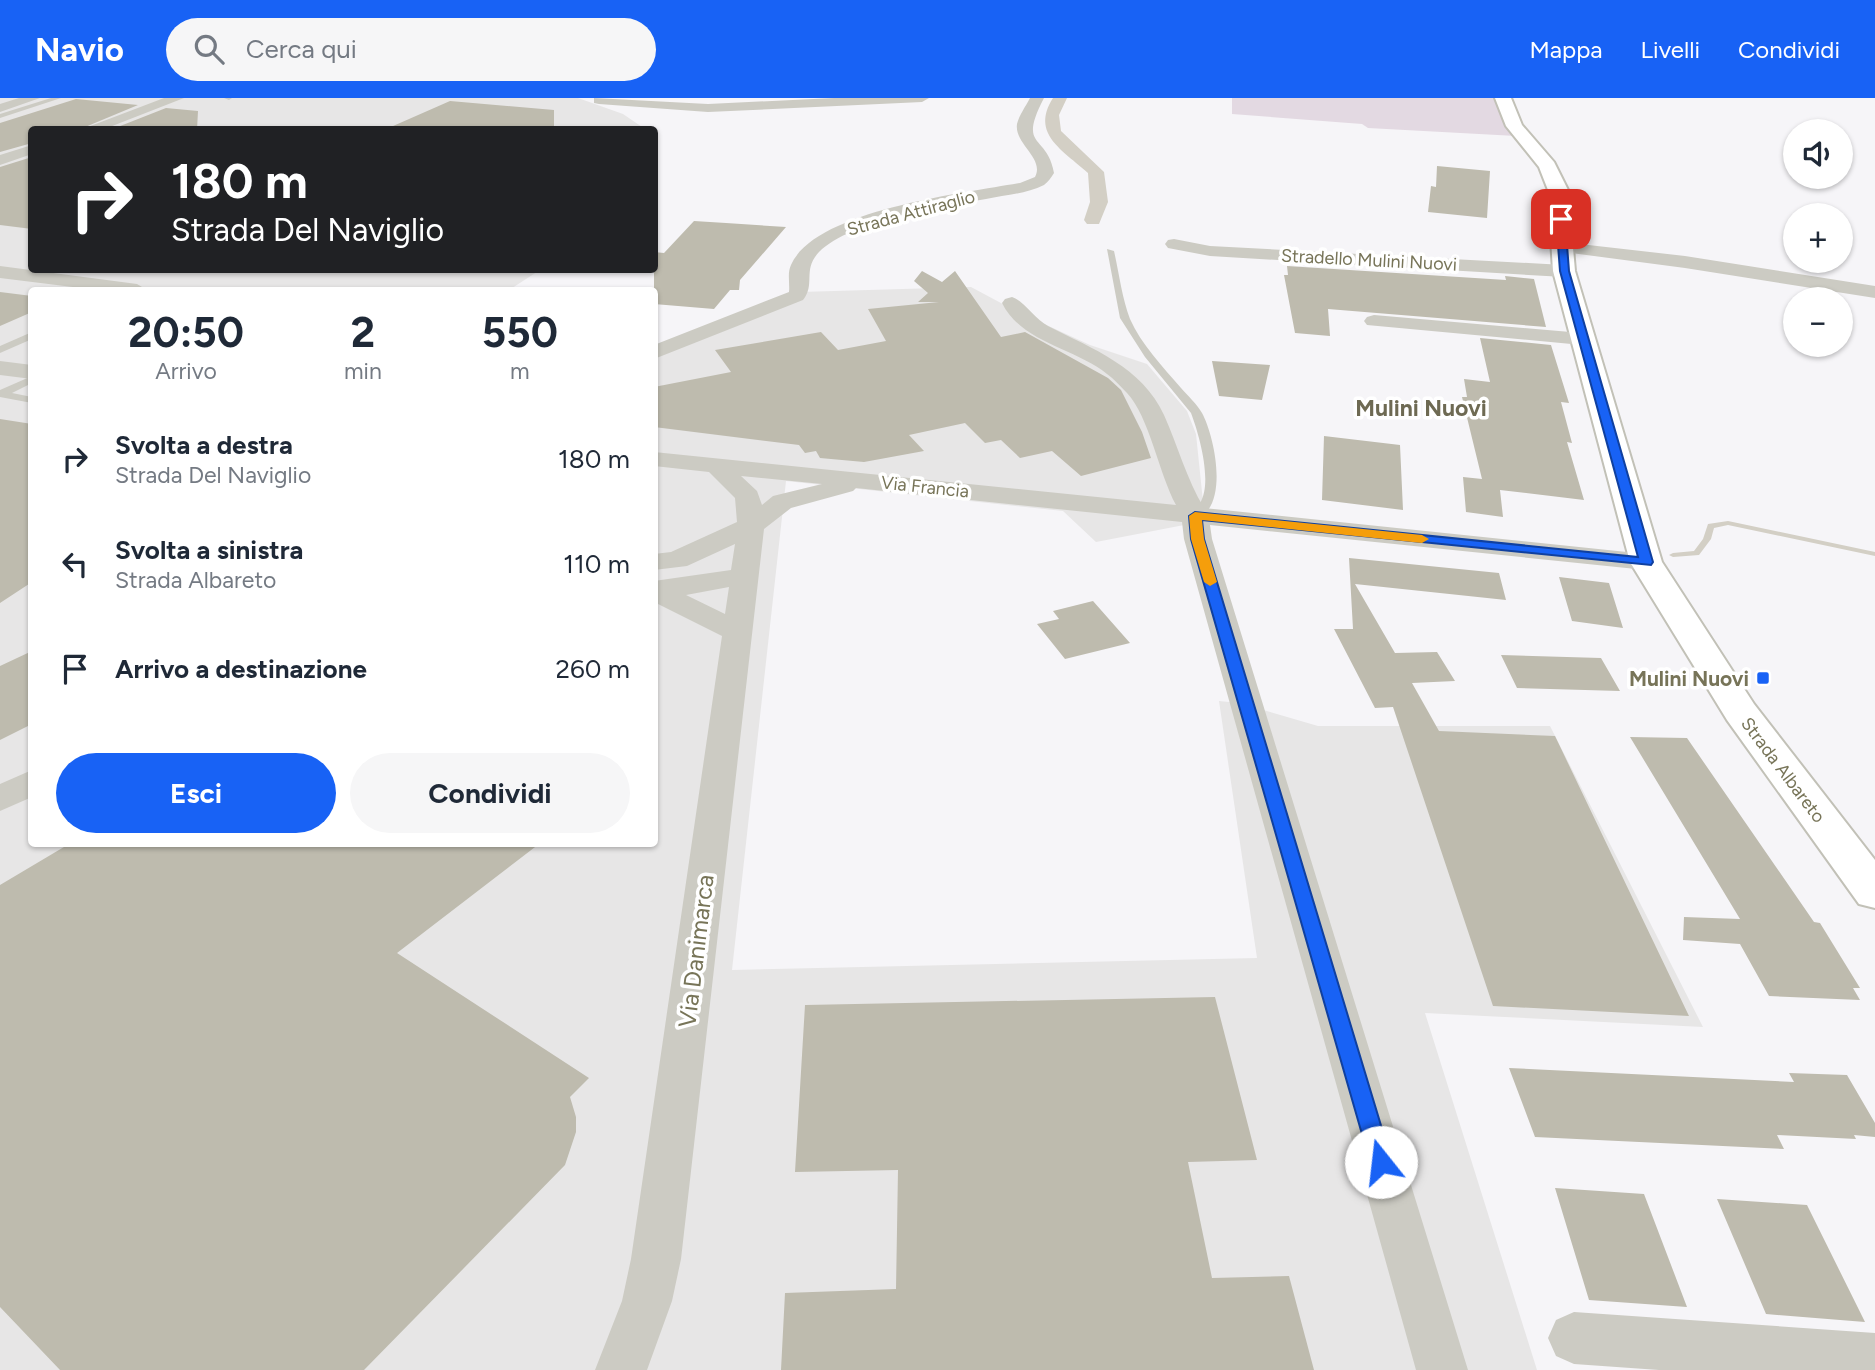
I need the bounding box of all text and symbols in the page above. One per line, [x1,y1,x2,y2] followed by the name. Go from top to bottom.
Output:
[166,18,656,81] search box
[35,30,124,69] text: Navio
[190,30,228,68] icon: search
[246,33,357,65] text: Cerca qui
[1529,35,1603,64] text: Mappa
[1641,35,1700,64] text: Livelli
[1738,35,1840,64] text: Condividi
[1783,119,1853,357] map controls
[1783,119,1853,189] button: sound
[171,151,308,210] text: 180 m
[56,154,147,245] icon: right
[845,185,977,241] street label: Strada Attiraglio
[1531,189,1591,249] pin
[1542,200,1580,238] icon: arrive
[1783,203,1853,273] button: +
[171,211,444,249] text: Strada Del Naviglio
[1280,244,1458,276] street label: Stradello Mulini Nuovi
[1783,287,1853,357] button: −
[128,307,244,358] text: 20:50
[351,307,375,358] text: 2
[482,307,558,358] text: 550
[155,357,217,385] text: Arrivo
[344,357,382,385] text: min
[510,357,530,385] text: m
[1355,394,1487,422] district label: Mulini Nuovi
[115,429,293,461] text: Svolta a destra
[56,440,94,478] icon: right
[558,443,630,475] text: 180 m
[115,461,311,489] text: Strada Del Naviglio
[880,471,970,503] street label: Via Francia
[115,534,303,566] text: Svolta a sinistra
[56,545,94,583] icon: left
[563,548,630,580] text: 110 m
[115,566,276,594] text: Strada Albareto
[56,650,94,688] icon: arrive
[115,653,367,685] text: Arrivo a destinazione
[556,653,630,685] text: 260 m
[1629,666,1749,691] place label: Mulini Nuovi
[1755,670,1771,686] marker: Mulini Nuovi
[1736,713,1830,827] street label: Strada Albareto
[56,753,336,833] button: Esci
[350,753,630,833] button: Condividi
[672,873,720,1029] street label: Via Danimarca
[1344,1125,1418,1199] position arrow

